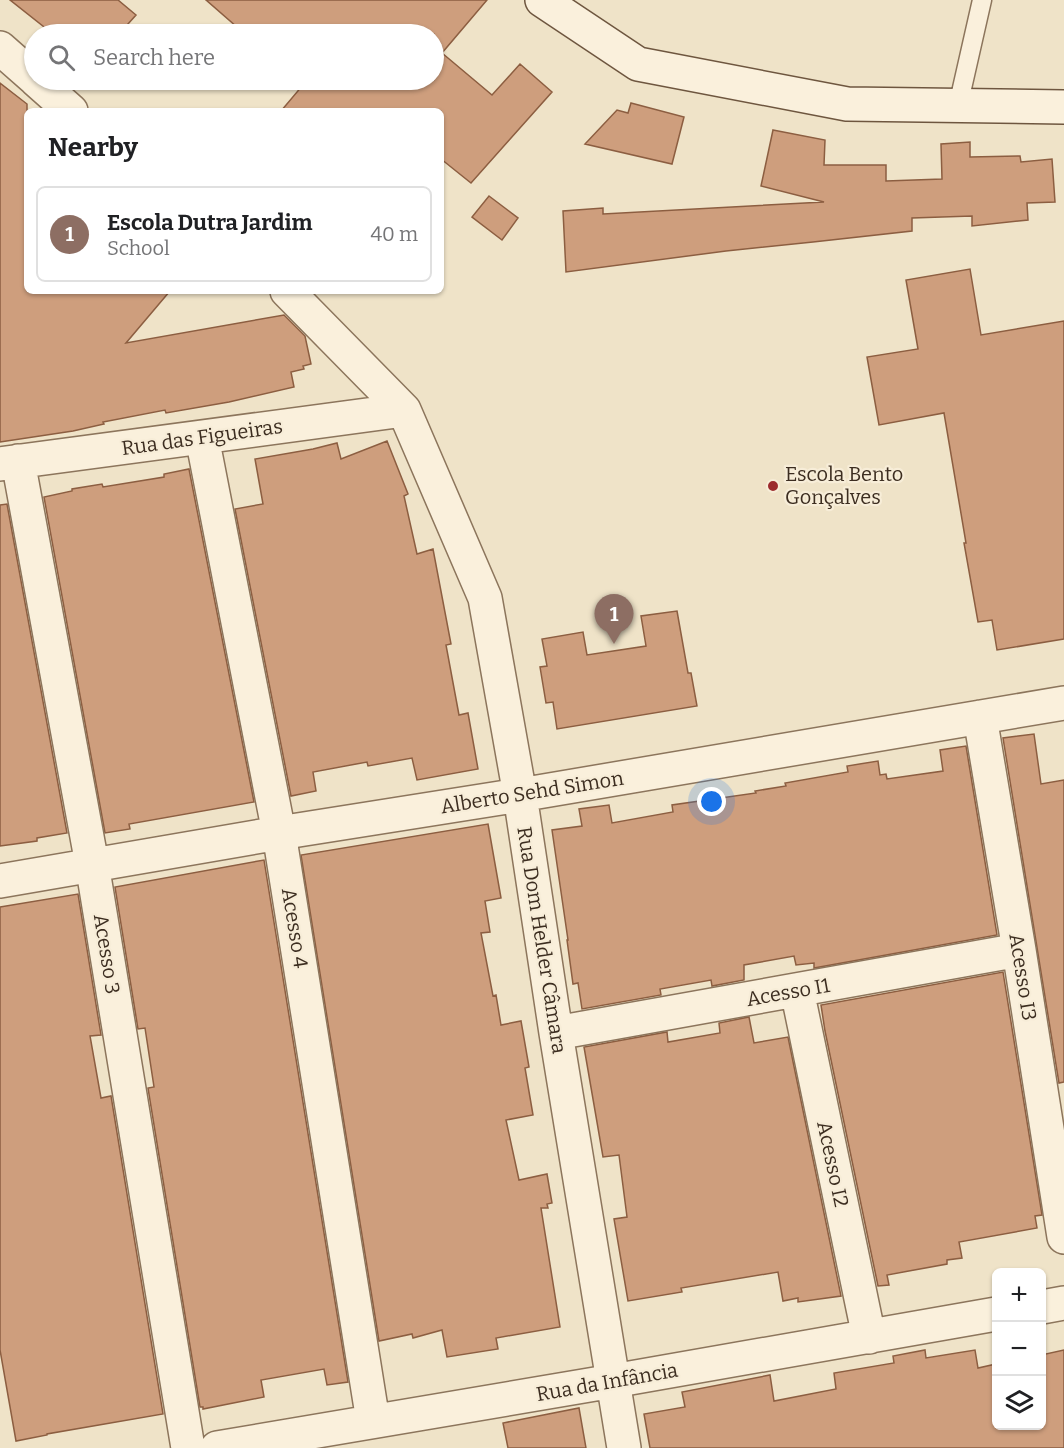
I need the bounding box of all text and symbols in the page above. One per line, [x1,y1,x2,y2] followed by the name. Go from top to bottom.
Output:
[24,24,444,90] search box
[45,41,78,74] icon: search
[93,44,215,71] text: Search here
[48,132,138,163] text: Nearby
[107,209,312,236] text: Escola Dutra Jardim
[65,222,74,246] text: 1
[370,222,418,246] text: 40 m
[107,236,170,260] text: School
[120,414,284,460] street label: Rua das Figueiras
[785,462,903,509] place label: Escola Bento Gonçalves
[766,479,780,493] marker: Escola Bento Gonçalves
[594,594,634,644] pin: 1
[439,766,626,818] street label: Alberto Sehd Simon
[697,787,726,816] your location
[512,825,572,1055] street label: Rua Dom Helder Câmara
[277,886,313,970] street label: Acesso 4
[89,912,125,996] street label: Acesso 3
[1004,932,1042,1022] street label: Acesso I3
[744,973,832,1011] street label: Acesso I1
[812,1119,854,1209] street label: Acesso I2
[992,1268,1046,1430] map controls
[992,1268,1046,1322] button: +
[992,1322,1046,1376] button: −
[534,1358,680,1406] street label: Rua da Infância
[992,1376,1046,1430] button: layers

